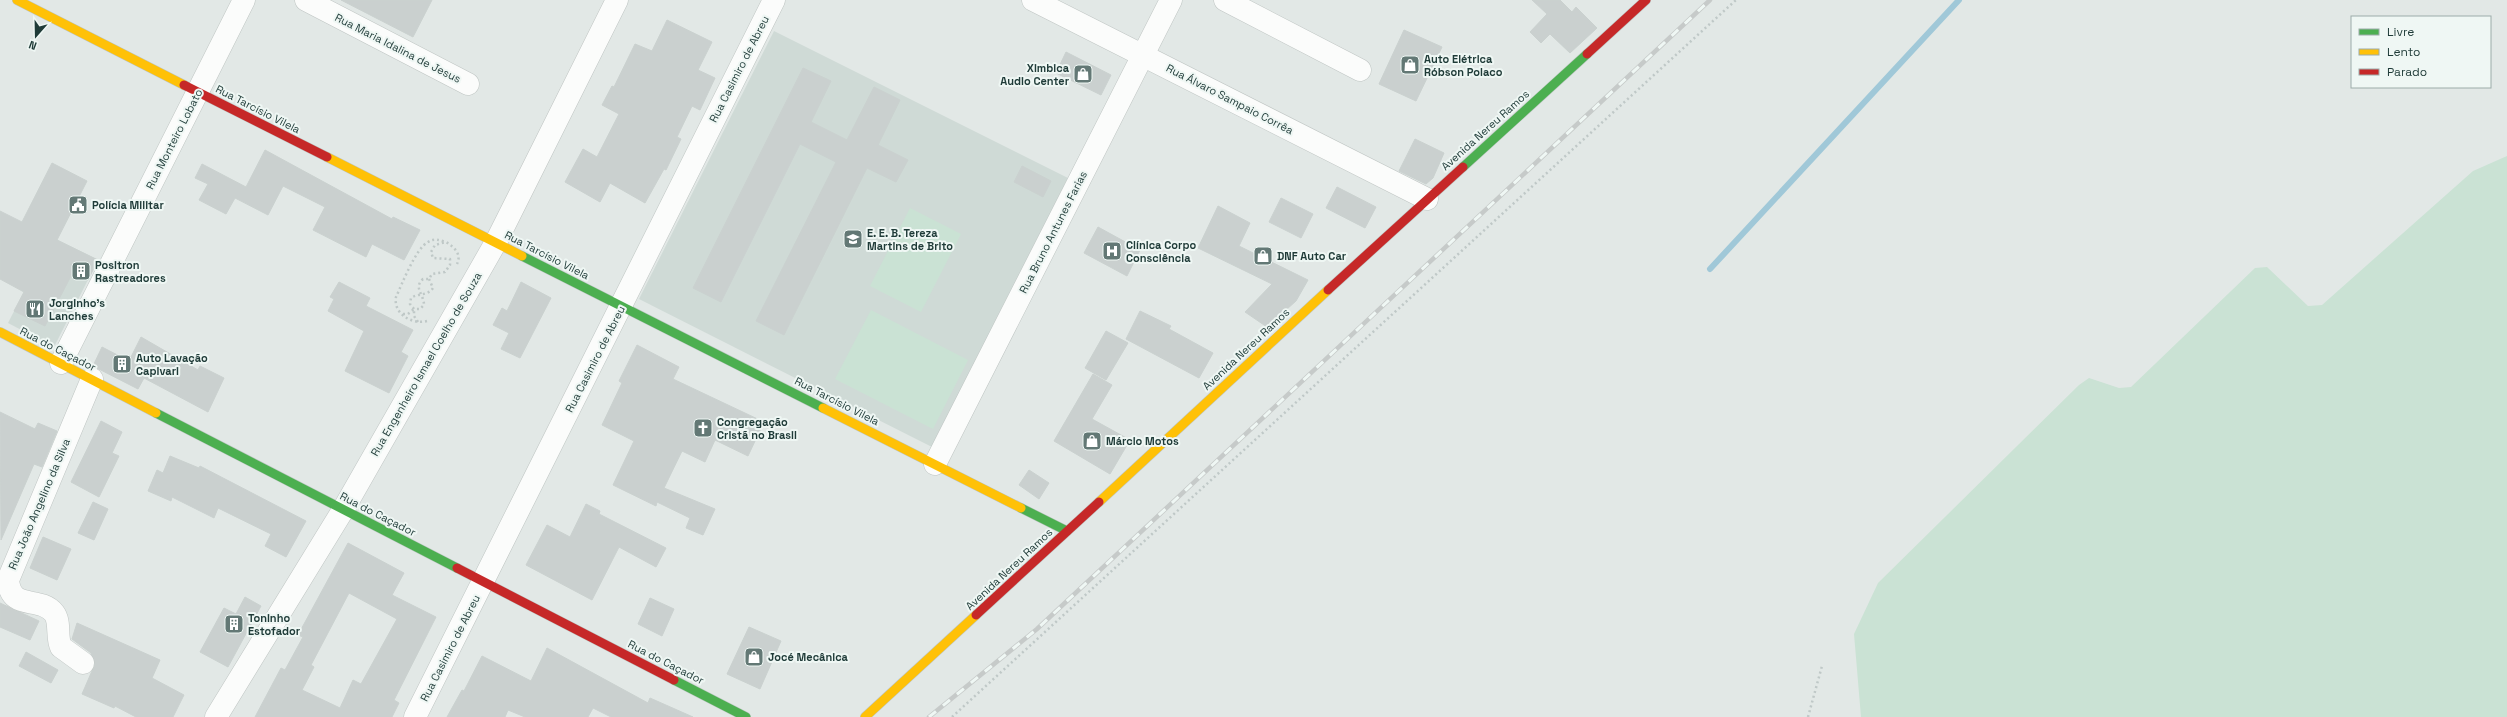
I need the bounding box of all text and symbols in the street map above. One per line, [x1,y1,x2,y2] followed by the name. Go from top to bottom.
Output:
[333,10,464,86] street label: Rua Maria Idalina de Jesus
[706,13,772,125] street label: Rua Casimiro de Abreu
[16,16,56,56] north arrow
[2351,16,2491,88] legend
[2387,24,2414,40] text: Livre
[27,38,38,53] text: N
[2387,44,2421,60] text: Lento
[1424,52,1503,79] place label: Auto Elétrica Róbson Polaco
[1399,54,1421,76] shop icon: Auto Elétrica Róbson Polaco
[1000,61,1070,88] place label: Ximbica Audio Center
[1164,61,1297,138] street label: Rua Álvaro Sampaio Corrêa
[1072,63,1094,85] shop icon: Ximbica Audio Center
[2387,64,2427,80] text: Parado
[213,82,303,137] street label: Rua Tarcísio Vilela
[143,86,205,192] street label: Rua Monteiro Lobato
[1438,87,1532,173] street label: Avenida Nereu Ramos
[1016,168,1090,296] street label: Rua Bruno Antunes Farias
[67,194,89,216] public building icon: Polícia Militar
[92,198,164,212] place label: Polícia Militar
[867,226,953,253] place label: E. E. B. Tereza Martins de Brito
[502,228,592,283] street label: Rua Tarcísio Vilela
[842,228,864,250] school or university icon: E. E. B. Tereza Martins de Brito
[1126,238,1196,265] place label: Clínica Corpo Consciência
[1101,240,1123,262] hospital icon: Clínica Corpo Consciência
[1252,245,1274,267] shop icon: DNF Auto Car
[1277,249,1347,263] place label: DNF Auto Car
[95,258,166,285] place label: Positron Rastreadores
[70,260,92,282] building icon: Positron Rastreadores
[367,269,485,458] street label: Rua Engenheiro Ismael Coelho de Souza
[49,296,105,323] place label: Jorginho's Lanches
[24,298,46,320] restaurant icon: Jorginho's Lanches
[562,303,628,415] street label: Rua Casimiro de Abreu
[1200,305,1293,393] street label: Avenida Nereu Ramos
[18,324,98,374] street label: Rua do Caçador
[136,351,208,378] place label: Auto Lavação Capivari
[111,353,133,375] building icon: Auto Lavação Capivari
[792,374,882,429] street label: Rua Tarcísio Vilela
[717,415,797,442] place label: Congregação Cristã no Brasil
[692,417,714,439] church icon: Congregação Cristã no Brasil
[1081,430,1103,452] shop icon: Márcio Motos
[1106,434,1179,448] place label: Márcio Motos
[5,436,73,572] street label: Rua João Angelino da Silva
[338,489,418,539] street label: Rua do Caçador
[963,525,1056,613] street label: Avenida Nereu Ramos
[417,592,483,704] street label: Rua Casimiro de Abreu
[248,611,301,638] place label: Toninho Estofador
[223,613,245,635] building icon: Toninho Estofador
[626,637,706,687] street label: Rua do Caçador
[743,646,765,668] shop icon: Jocé Mecânica
[768,650,849,664] place label: Jocé Mecânica

